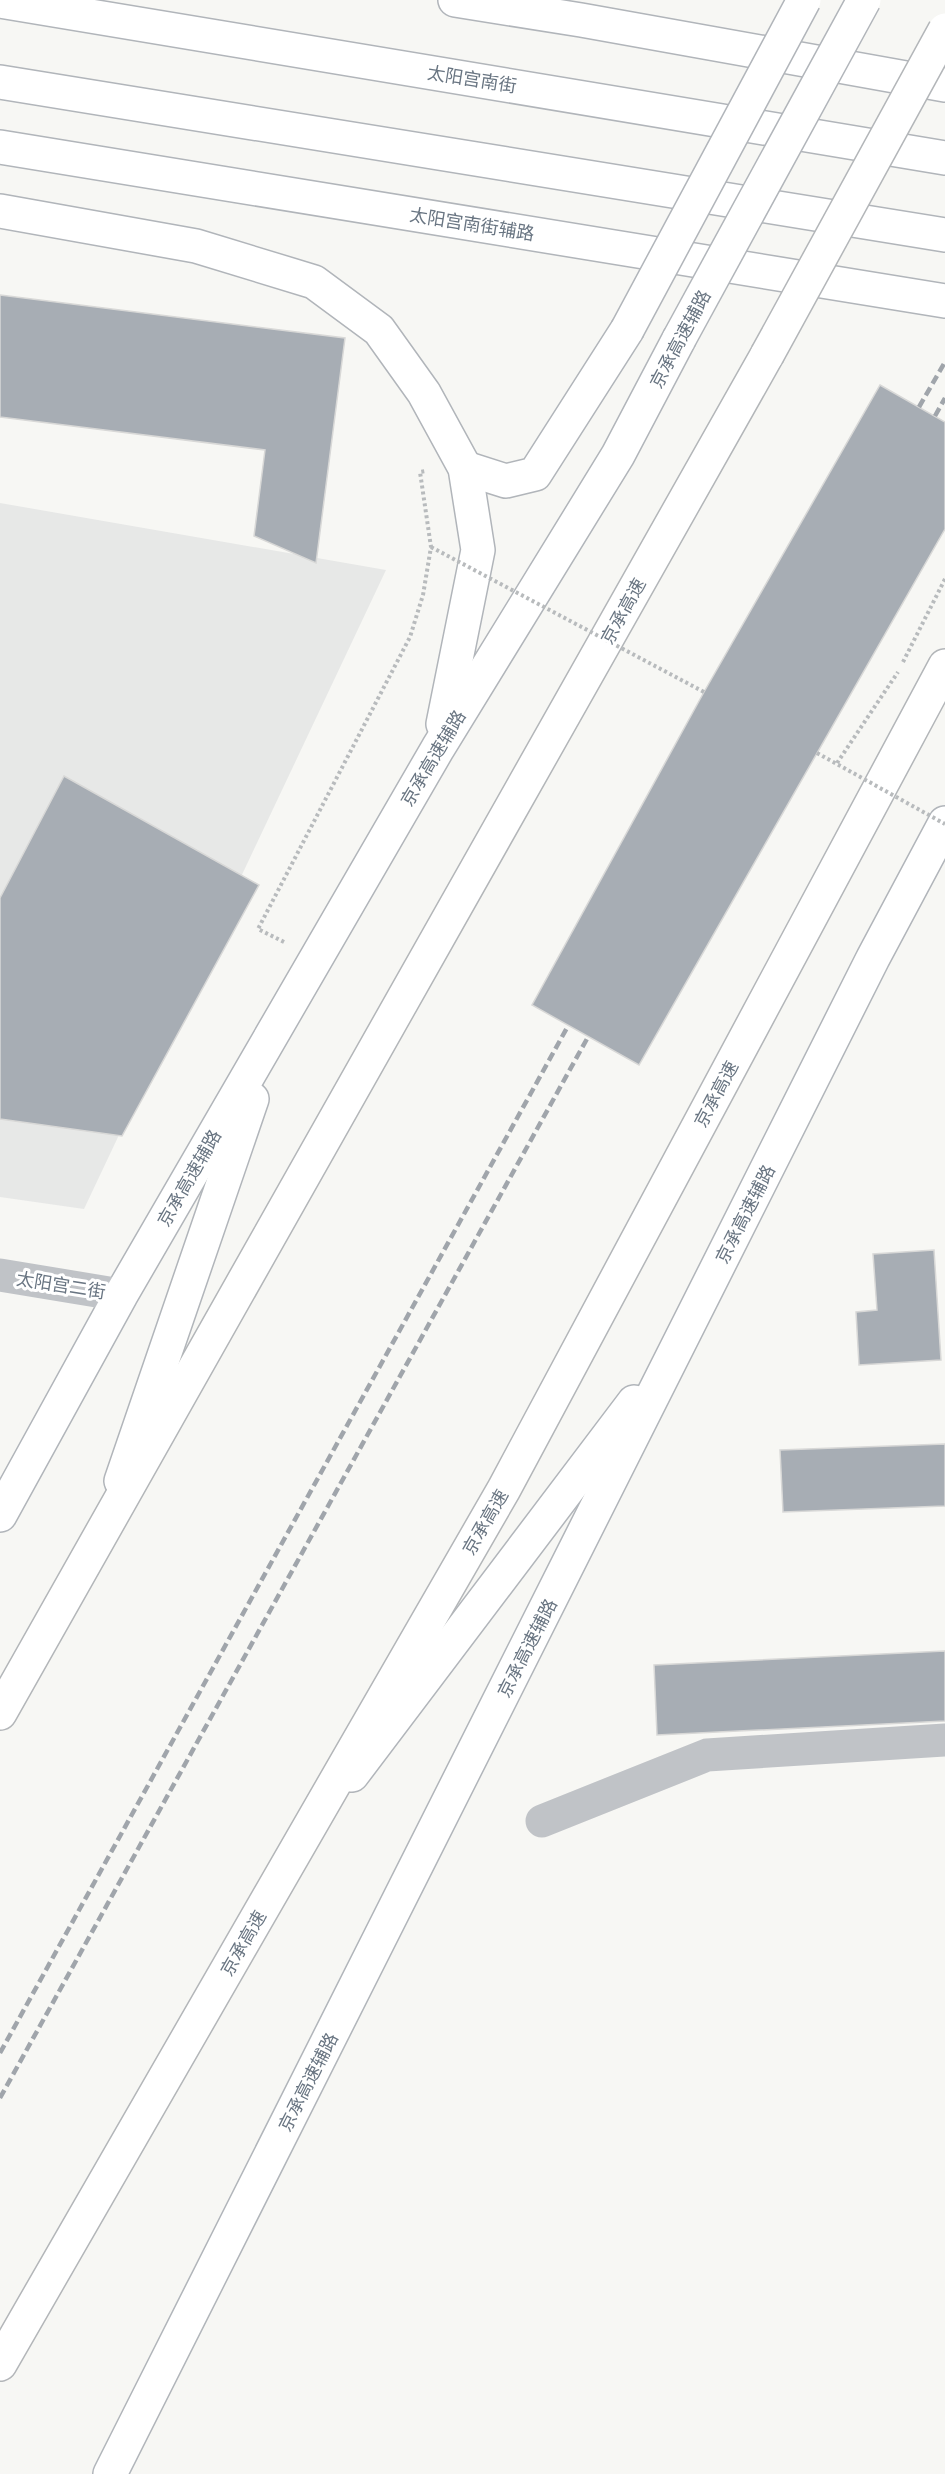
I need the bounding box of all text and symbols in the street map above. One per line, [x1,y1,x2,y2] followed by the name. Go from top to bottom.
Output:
[426,62,518,96] street label: 太阳宫南街
[408,204,536,244] street label: 太阳宫南街辅路
[645,286,715,392] street label: 京承高速辅路
[596,574,650,648] street label: 京承高速
[396,706,470,810] street label: 京承高速辅路
[690,1057,742,1131] street label: 京承高速
[153,1126,225,1230] street label: 京承高速辅路
[711,1161,779,1267] street label: 京承高速辅路
[15,1268,107,1302] street label: 太阳宫二街
[458,1486,512,1558] street label: 京承高速
[493,1595,561,1701] street label: 京承高速辅路
[216,1907,270,1979] street label: 京承高速
[274,2029,342,2135] street label: 京承高速辅路

